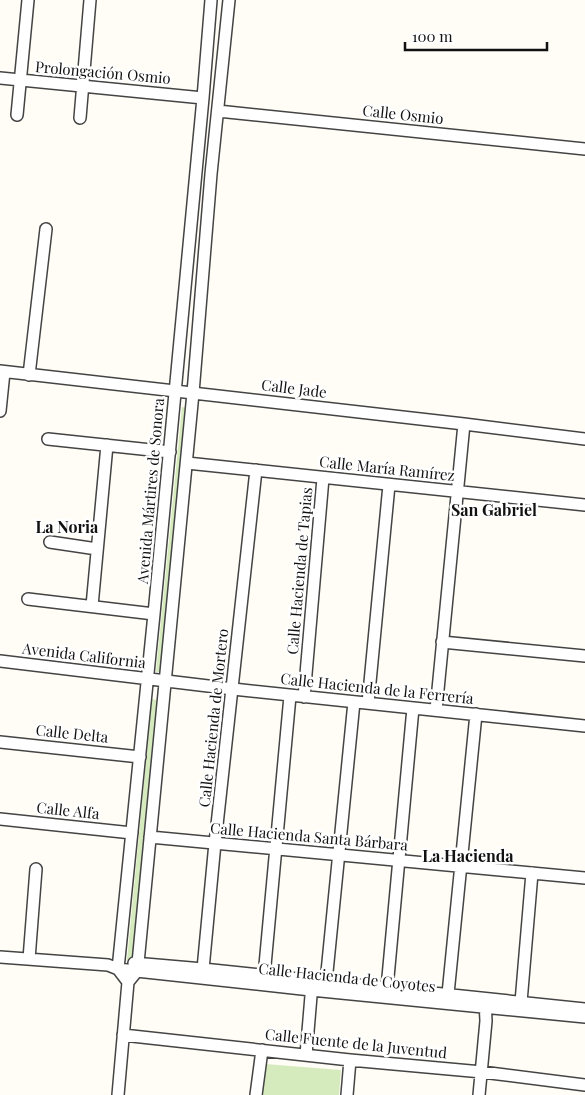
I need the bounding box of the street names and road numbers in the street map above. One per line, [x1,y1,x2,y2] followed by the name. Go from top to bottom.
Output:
[34,56,172,88] street label: Prolongación Osmio
[362,100,445,128] street label: Calle Osmio
[260,374,328,402] street label: Calle Jade
[132,397,168,586] street label: Avenida Mártires de Sonora
[318,451,456,485] street label: Calle María Ramírez
[282,486,316,655] street label: Calle Hacienda de Tapias
[194,628,232,808] street label: Calle Hacienda de Mortero
[20,637,148,673] street label: Avenida California
[280,668,475,708] street label: Calle Hacienda de la Ferrería
[35,719,110,747] street label: Calle Delta
[36,797,101,823] street label: Calle Alfa
[209,817,409,855] street label: Calle Hacienda Santa Bárbara
[258,958,437,996] street label: Calle Hacienda de Coyotes
[264,1024,448,1063] street label: Calle Fuente de la Juventud

